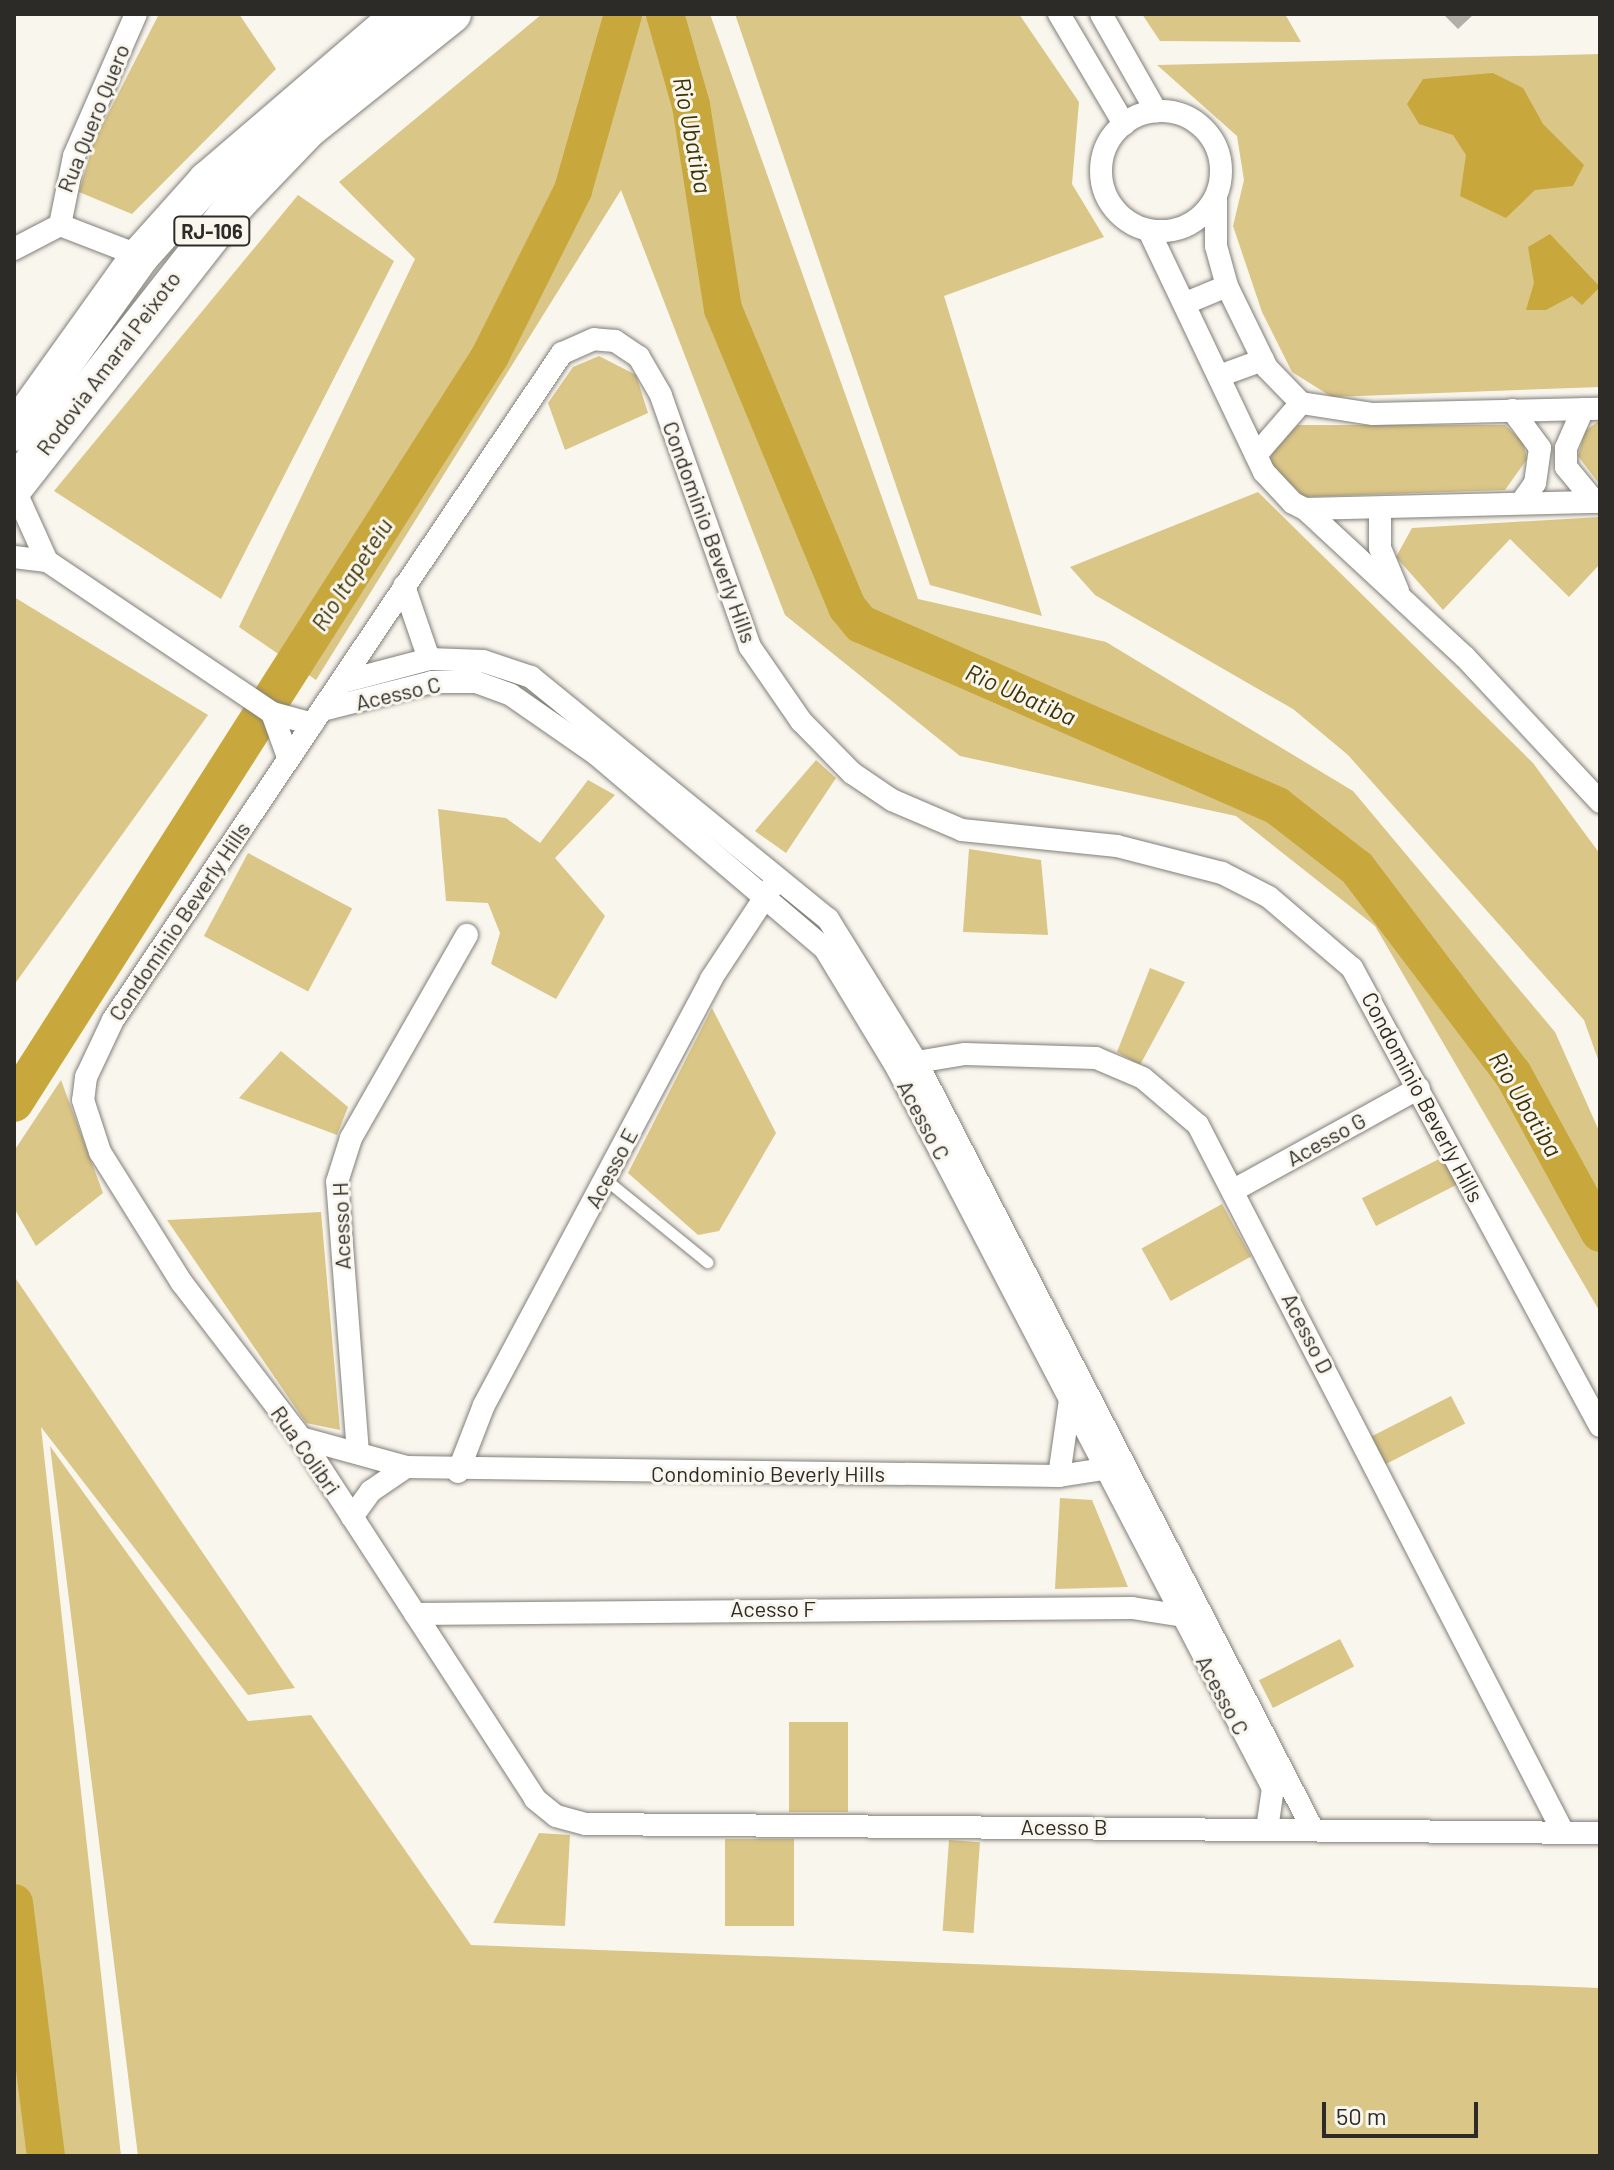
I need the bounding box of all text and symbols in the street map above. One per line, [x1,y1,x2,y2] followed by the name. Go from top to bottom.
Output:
[51,40,135,196] street label: Rua Quero Quero
[668,74,718,196] water label: Rio Ubatiba
[172,215,252,247] road number: RJ-106
[30,266,186,460] street label: Rodovia Amaral Peixoto
[658,418,762,646] street label: Condominio Beverly Hills
[304,512,398,636] water label: Rio Itapeteiu
[961,657,1081,731] water label: Rio Ubatiba
[353,670,443,716] street label: Acesso C
[103,817,255,1025] street label: Condominio Beverly Hills
[1356,987,1490,1207] street label: Condominio Beverly Hills
[1483,1046,1569,1162] water label: Rio Ubatiba
[892,1076,956,1164] street label: Acesso C
[1282,1106,1370,1172] street label: Acesso G
[579,1124,643,1212] street label: Acesso E
[326,1182,356,1270] street label: Acesso H
[1277,1288,1339,1378] street label: Acesso D
[266,1400,346,1500] street label: Rua Colibri
[651,1461,885,1487] street label: Condominio Beverly Hills
[730,1596,816,1622] street label: Acesso F
[1191,1651,1255,1739] street label: Acesso C
[1021,1814,1107,1840] street label: Acesso B
[1326,2086,1482,2136] scale bar
[1336,2101,1387,2130] text: 50 m

